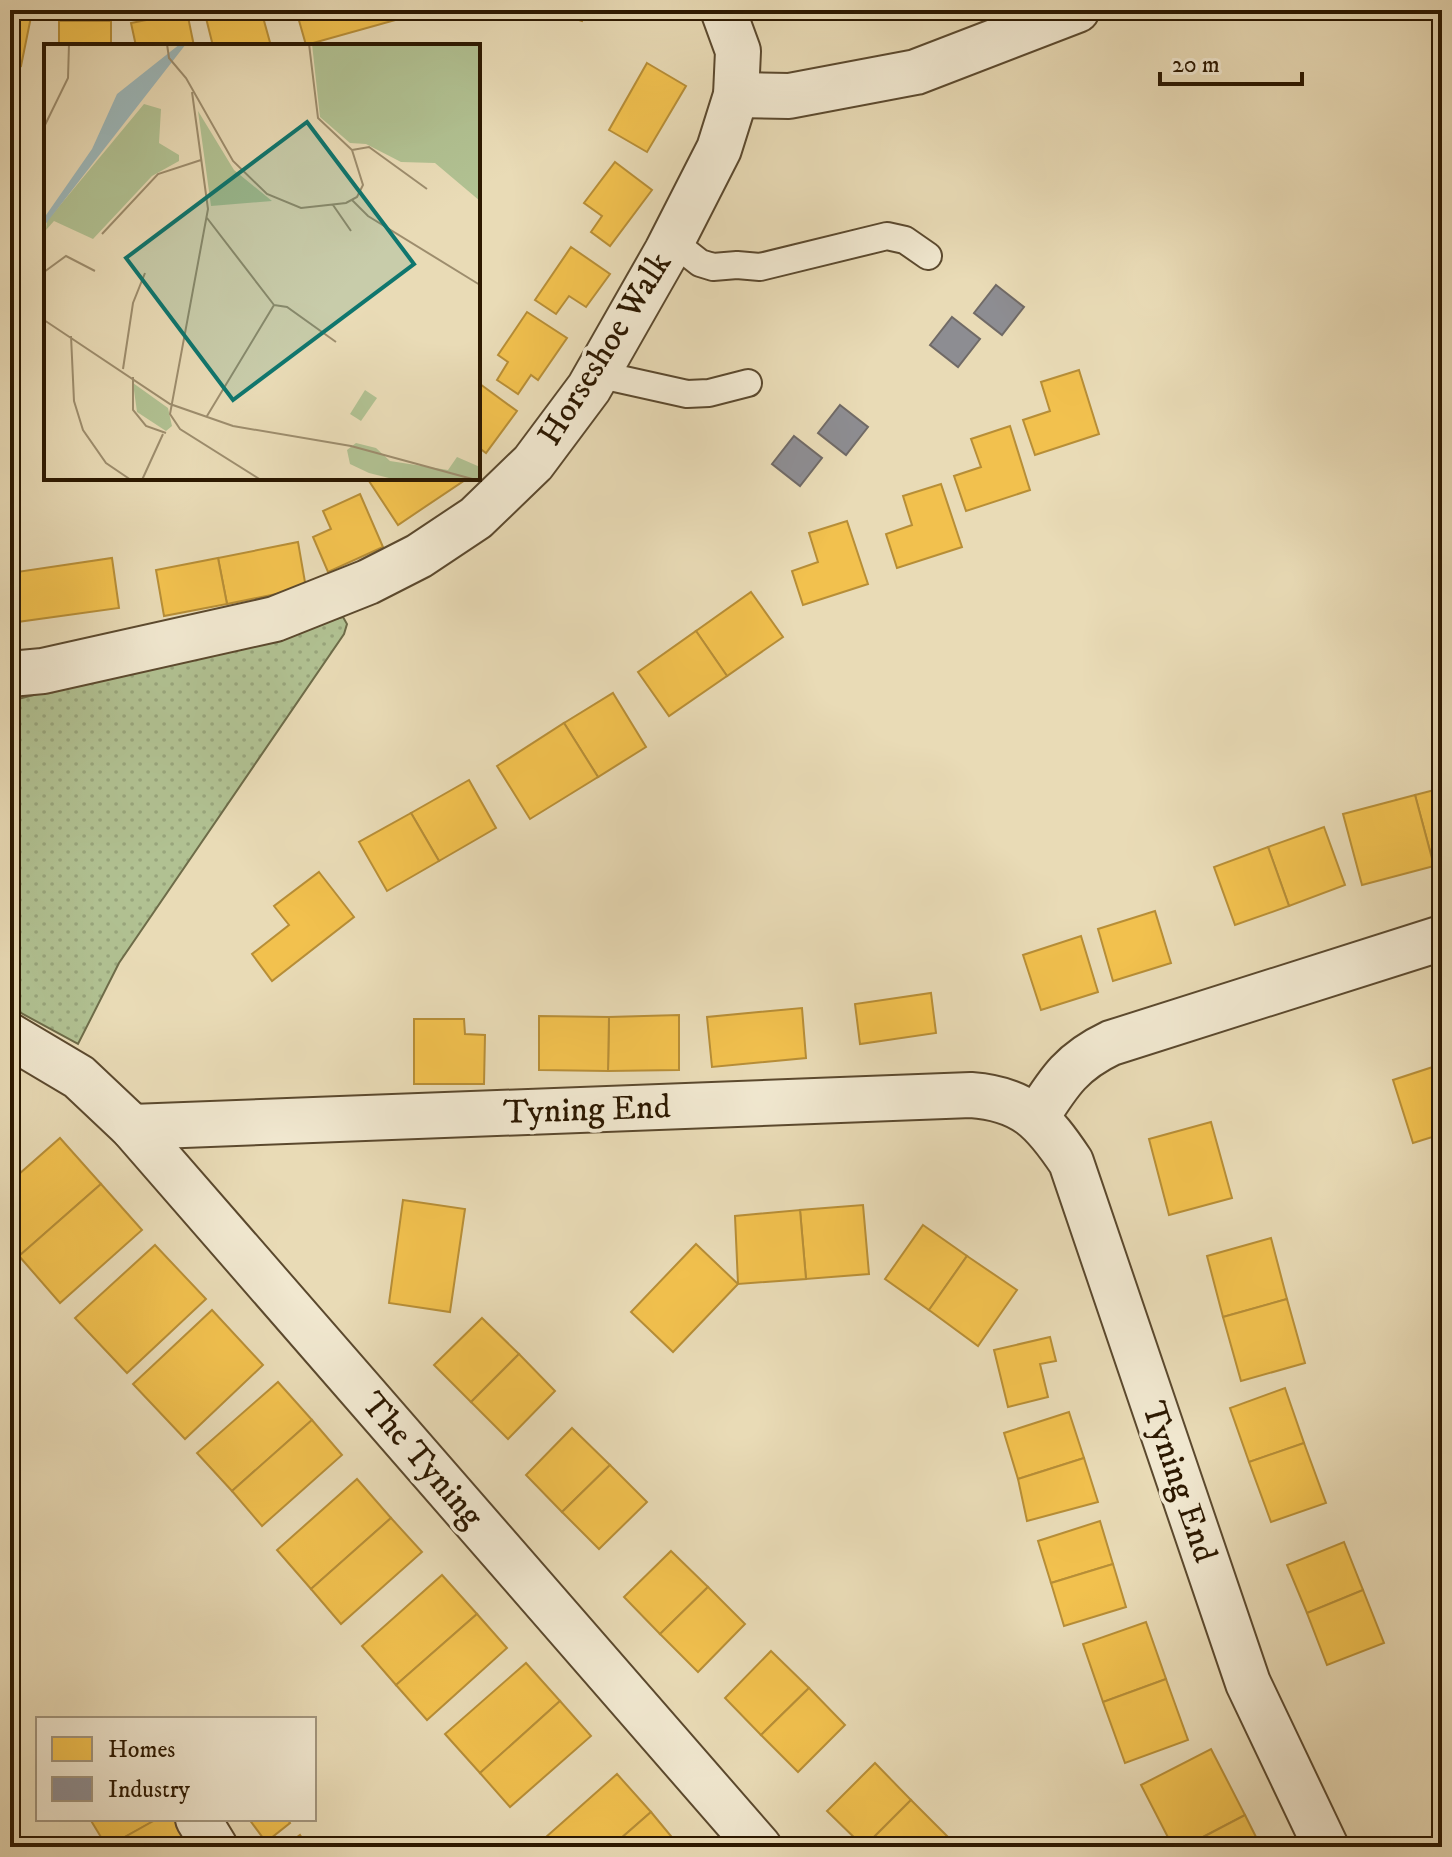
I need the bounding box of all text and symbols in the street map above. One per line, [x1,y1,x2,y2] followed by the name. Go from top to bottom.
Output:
[1160,36,1302,86] scale bar
[44,44,480,480] inset map
[1172,50,1220,80] text: 20 m
[529,244,681,453] street label: Horseshoe Walk
[503,1086,671,1134] street label: Tyning End
[352,1384,493,1537] street label: The Tyning
[1132,1396,1226,1568] street label: Tyning End
[36,1717,316,1821] legend
[108,1735,175,1765] text: Homes
[108,1775,191,1805] text: Industry

